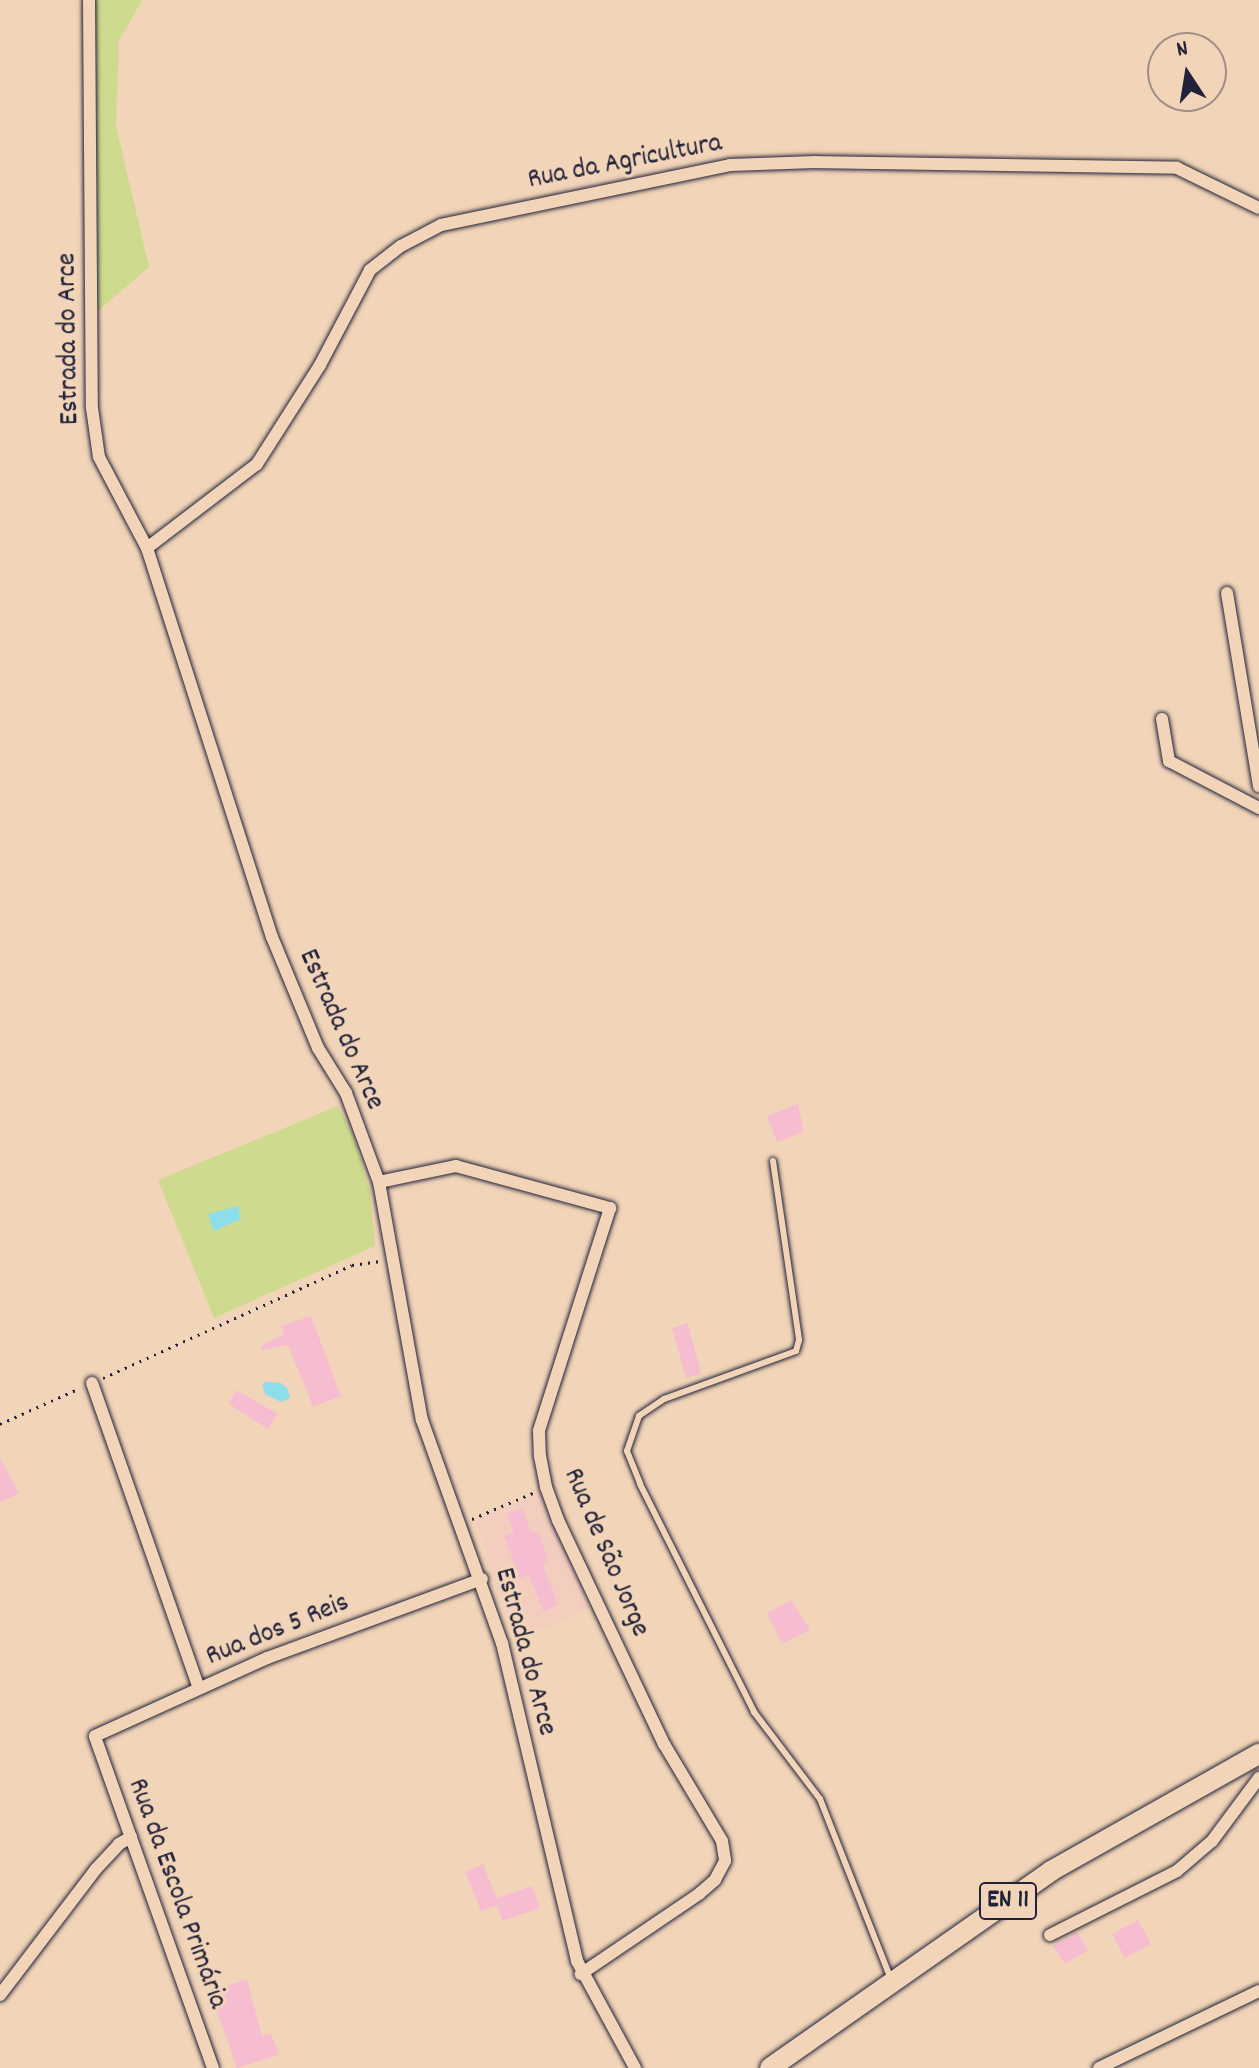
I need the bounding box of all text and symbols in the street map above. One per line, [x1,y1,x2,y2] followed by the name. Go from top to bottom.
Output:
[1147,32,1227,112] north arrow
[1174,34,1191,66] text: N
[525,128,725,198] street label: Rua da Agricultura
[52,253,88,425] street label: Estrada do Arce
[290,944,390,1116] street label: Estrada do Arce
[554,1464,656,1642] street label: Rua de São Jorge
[485,1564,563,1740] street label: Estrada do Arce
[202,1587,354,1675] street label: Rua dos 5 Reis
[119,1774,233,2014] street label: Rua da Escola Primária
[978,1879,1038,1923] road number: EN 11

